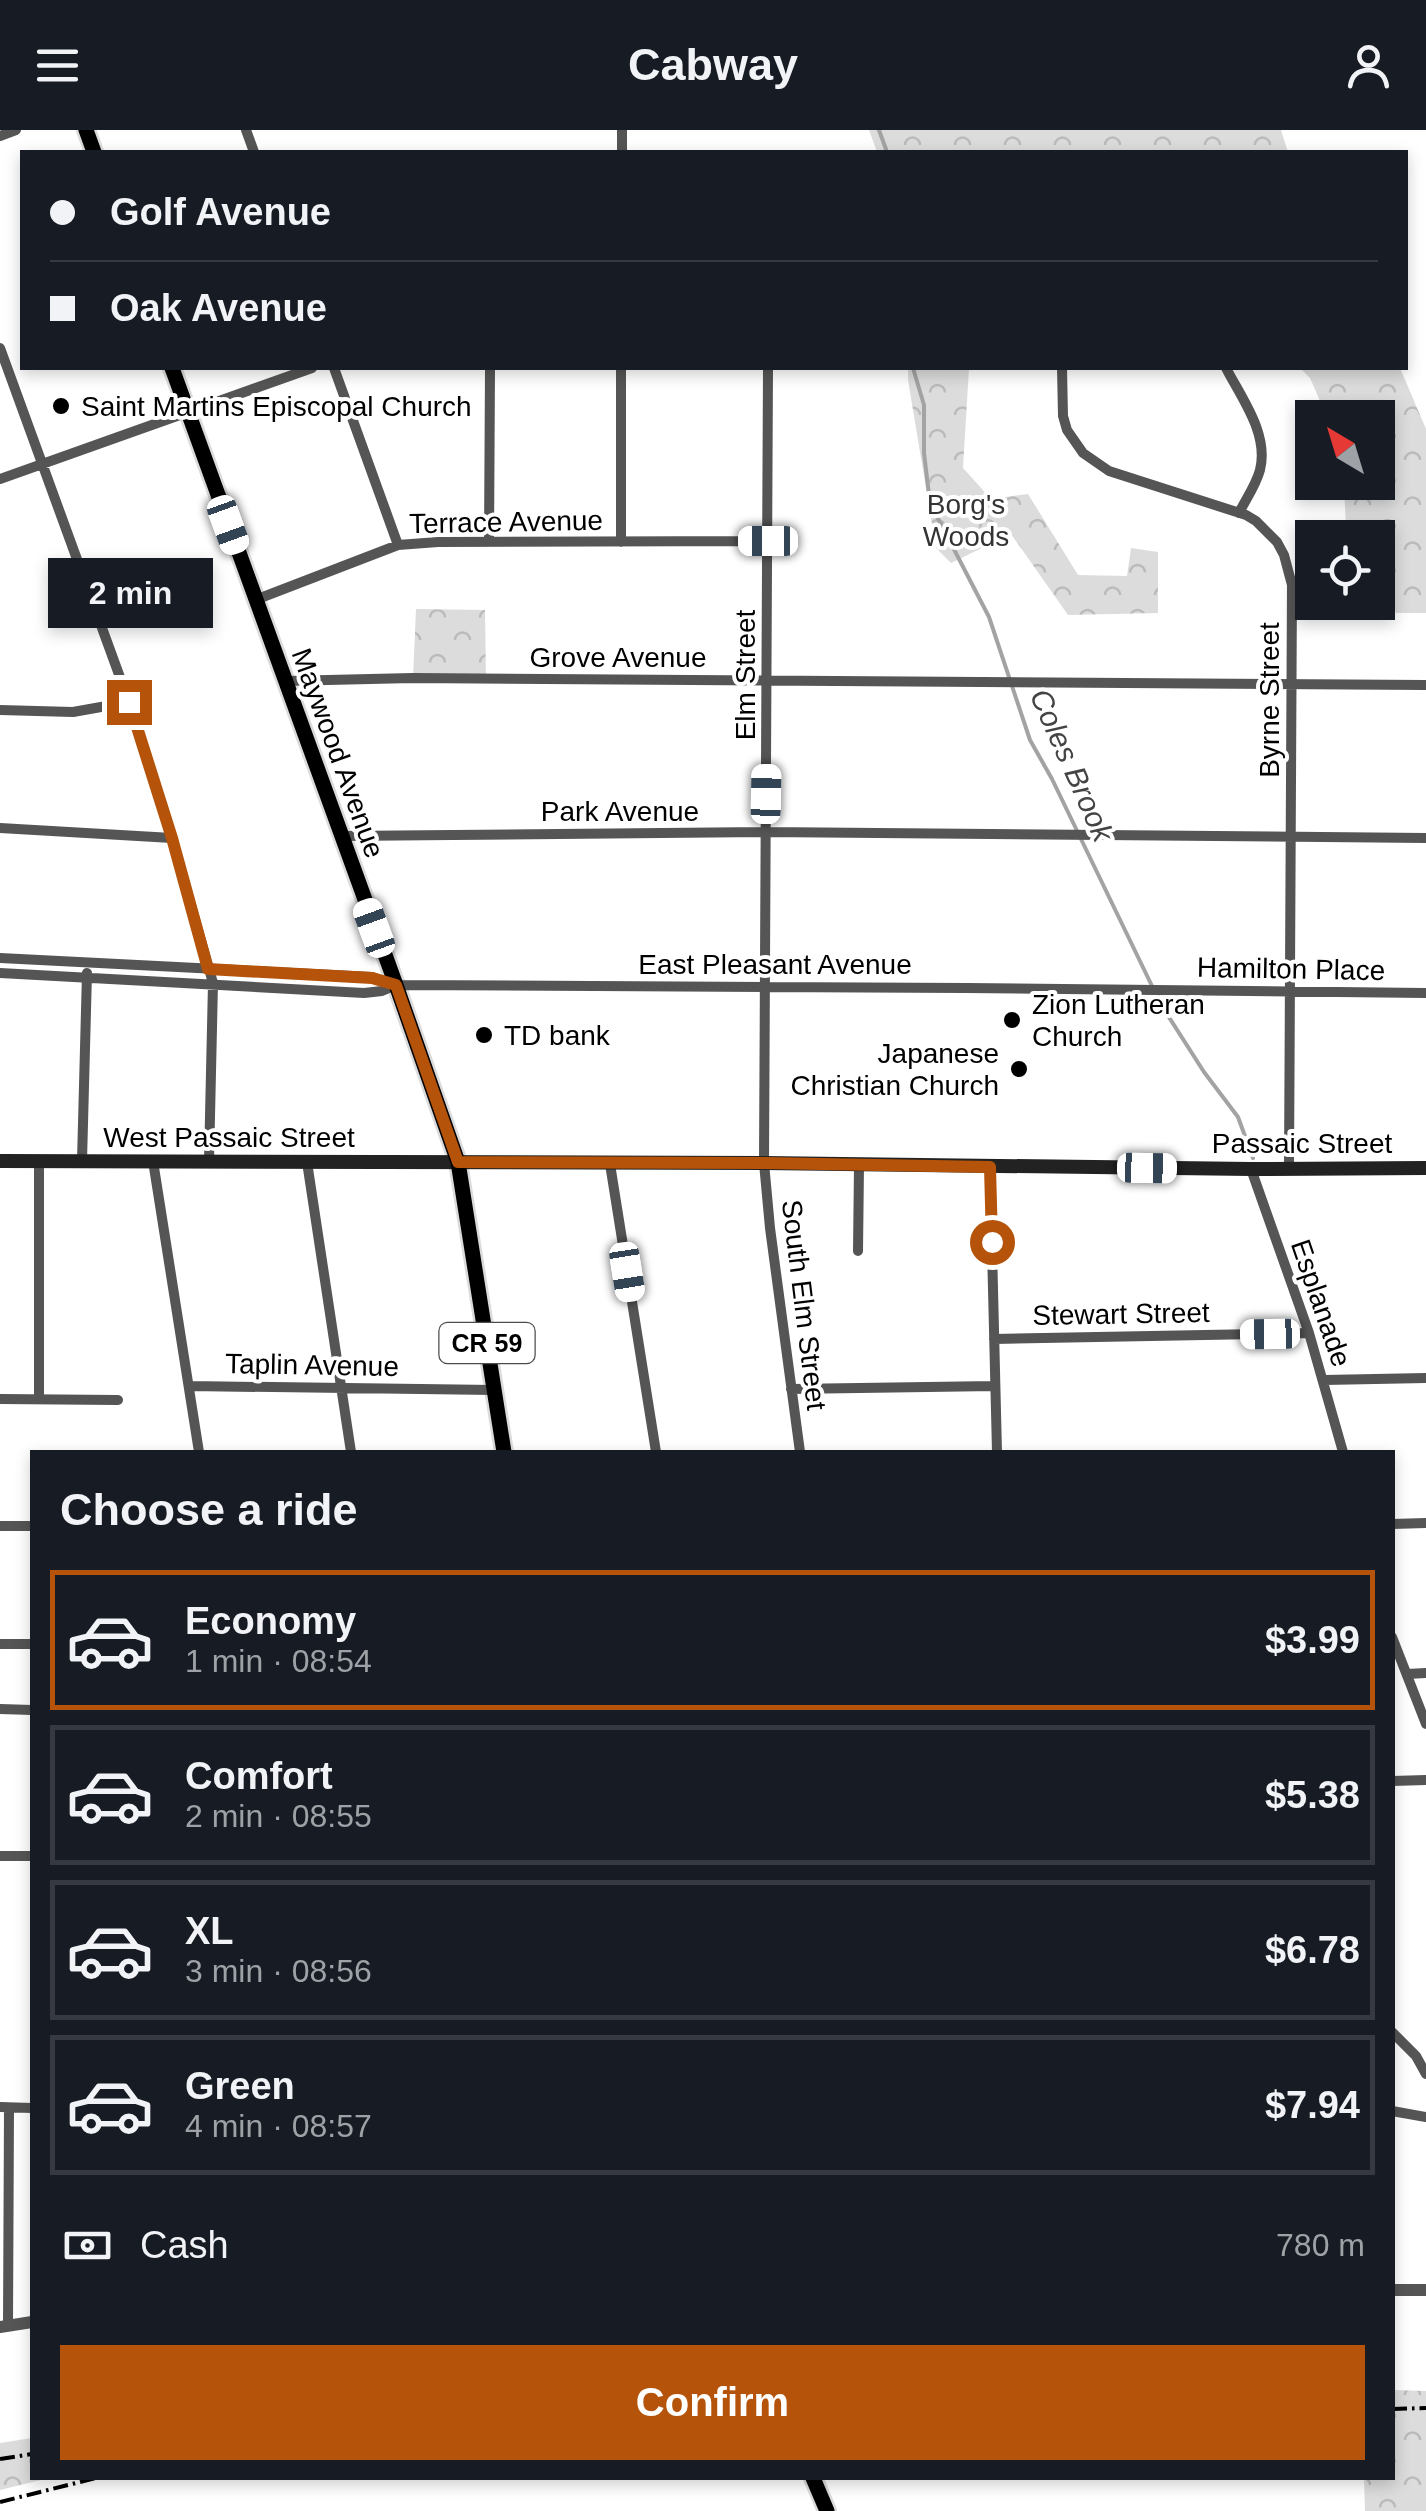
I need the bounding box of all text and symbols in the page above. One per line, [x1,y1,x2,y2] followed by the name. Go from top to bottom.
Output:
[30,38,85,93] icon: menu
[1341,38,1396,93] icon: person
[628,39,798,90] text: Cabway
[110,191,331,233] text: Golf Avenue
[110,287,327,329] text: Oak Avenue
[81,391,472,422] place label: Saint Martins Episcopal Church
[50,395,72,417] marker: Saint Martins Episcopal Church
[1295,400,1395,500] north arrow
[1295,400,1395,620] map controls
[923,489,1009,552] park label: Borg's Woods
[204,492,252,558] car
[409,505,603,539] street label: Terrace Avenue
[1295,520,1395,620] button: locate
[738,526,798,556] car
[46,557,212,627] callout: 2 min
[89,575,172,611] text: 2 min
[730,609,761,740] street label: Elm Street
[1254,622,1285,778] street label: Byrne Street
[530,642,706,673] street label: Grove Avenue
[286,644,390,862] street label: Maywood Avenue
[107,680,152,725] route end
[1024,684,1121,848] water label: Coles Brook
[750,764,782,824] car
[541,796,699,827] street label: Park Avenue
[350,895,398,961] car
[638,949,912,980] street label: East Pleasant Avenue
[1197,952,1385,986] street label: Hamilton Place
[1032,989,1205,1052] place label: Zion Lutheran Church
[1001,1009,1023,1031] marker: Zion Lutheran Church
[504,1020,611,1051] place label: TD bank
[473,1024,495,1046] marker: TD bank
[790,1038,999,1101] place label: Japanese Christian Church
[1008,1058,1030,1080] marker: Japanese Christian Church
[103,1122,355,1153] street label: West Passaic Street
[1212,1128,1392,1159] street label: Passaic Street
[1117,1152,1177,1184] car
[776,1198,832,1412] street label: South Elm Street
[970,1220,1015,1265] route start
[1285,1235,1357,1371] street label: Esplanade
[607,1240,647,1304] car
[1032,1297,1210,1331] street label: Stewart Street
[1240,1318,1300,1350] car
[440,1323,534,1363] road number: CR 59
[225,1348,399,1382] street label: Taplin Avenue
[60,1484,358,1535] text: Choose a ride
[65,1595,155,1685] icon: car
[185,1600,356,1642] text: Economy
[1265,1619,1360,1661] text: $3.99
[185,1643,372,1679] text: 1 min · 08:54
[65,1750,155,1840] icon: car
[185,1755,333,1797] text: Comfort
[1265,1774,1360,1816] text: $5.38
[185,1798,372,1834] text: 2 min · 08:55
[65,1905,155,1995] icon: car
[185,1910,234,1952] text: XL
[1265,1929,1360,1971] text: $6.78
[185,1953,372,1989] text: 3 min · 08:56
[65,2060,155,2150] icon: car
[185,2065,295,2107] text: Green
[1265,2084,1360,2126] text: $7.94
[185,2108,372,2144] text: 4 min · 08:57
[60,2218,115,2273] icon: cash
[140,2224,229,2266] text: Cash
[1276,2227,1365,2263] text: 780 m
[60,2345,1365,2460] button: Confirm

